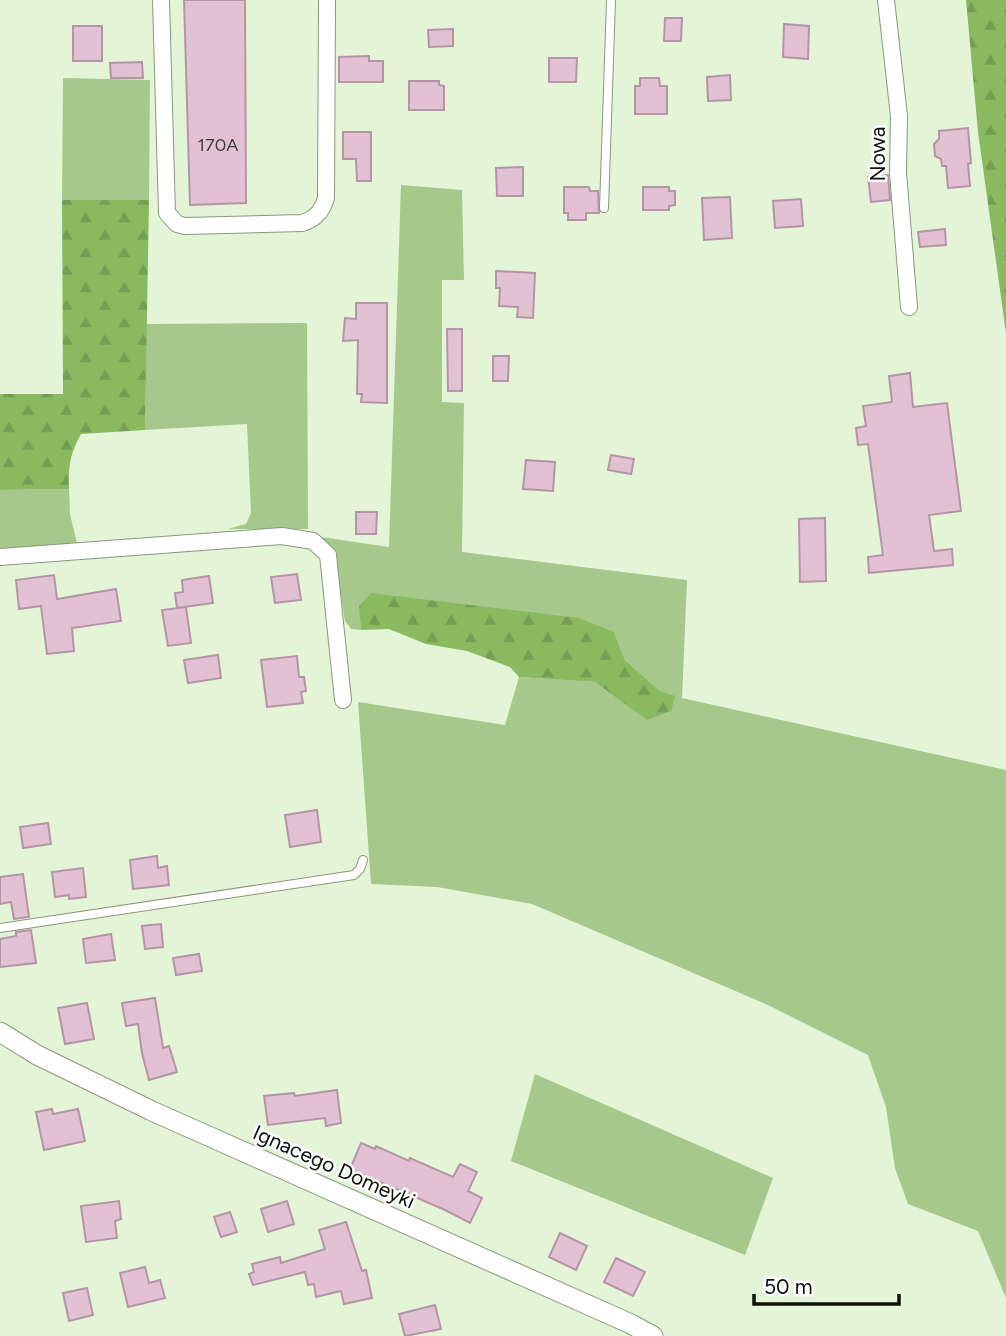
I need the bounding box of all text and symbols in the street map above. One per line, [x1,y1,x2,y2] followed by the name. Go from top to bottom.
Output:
[865,126,890,182] street label: Nowa
[198,134,238,156] house number: 170A
[249,1120,419,1214] street label: Ignacego Domeyki
[754,1262,899,1306] scale bar
[764,1274,813,1299] text: 50 m

